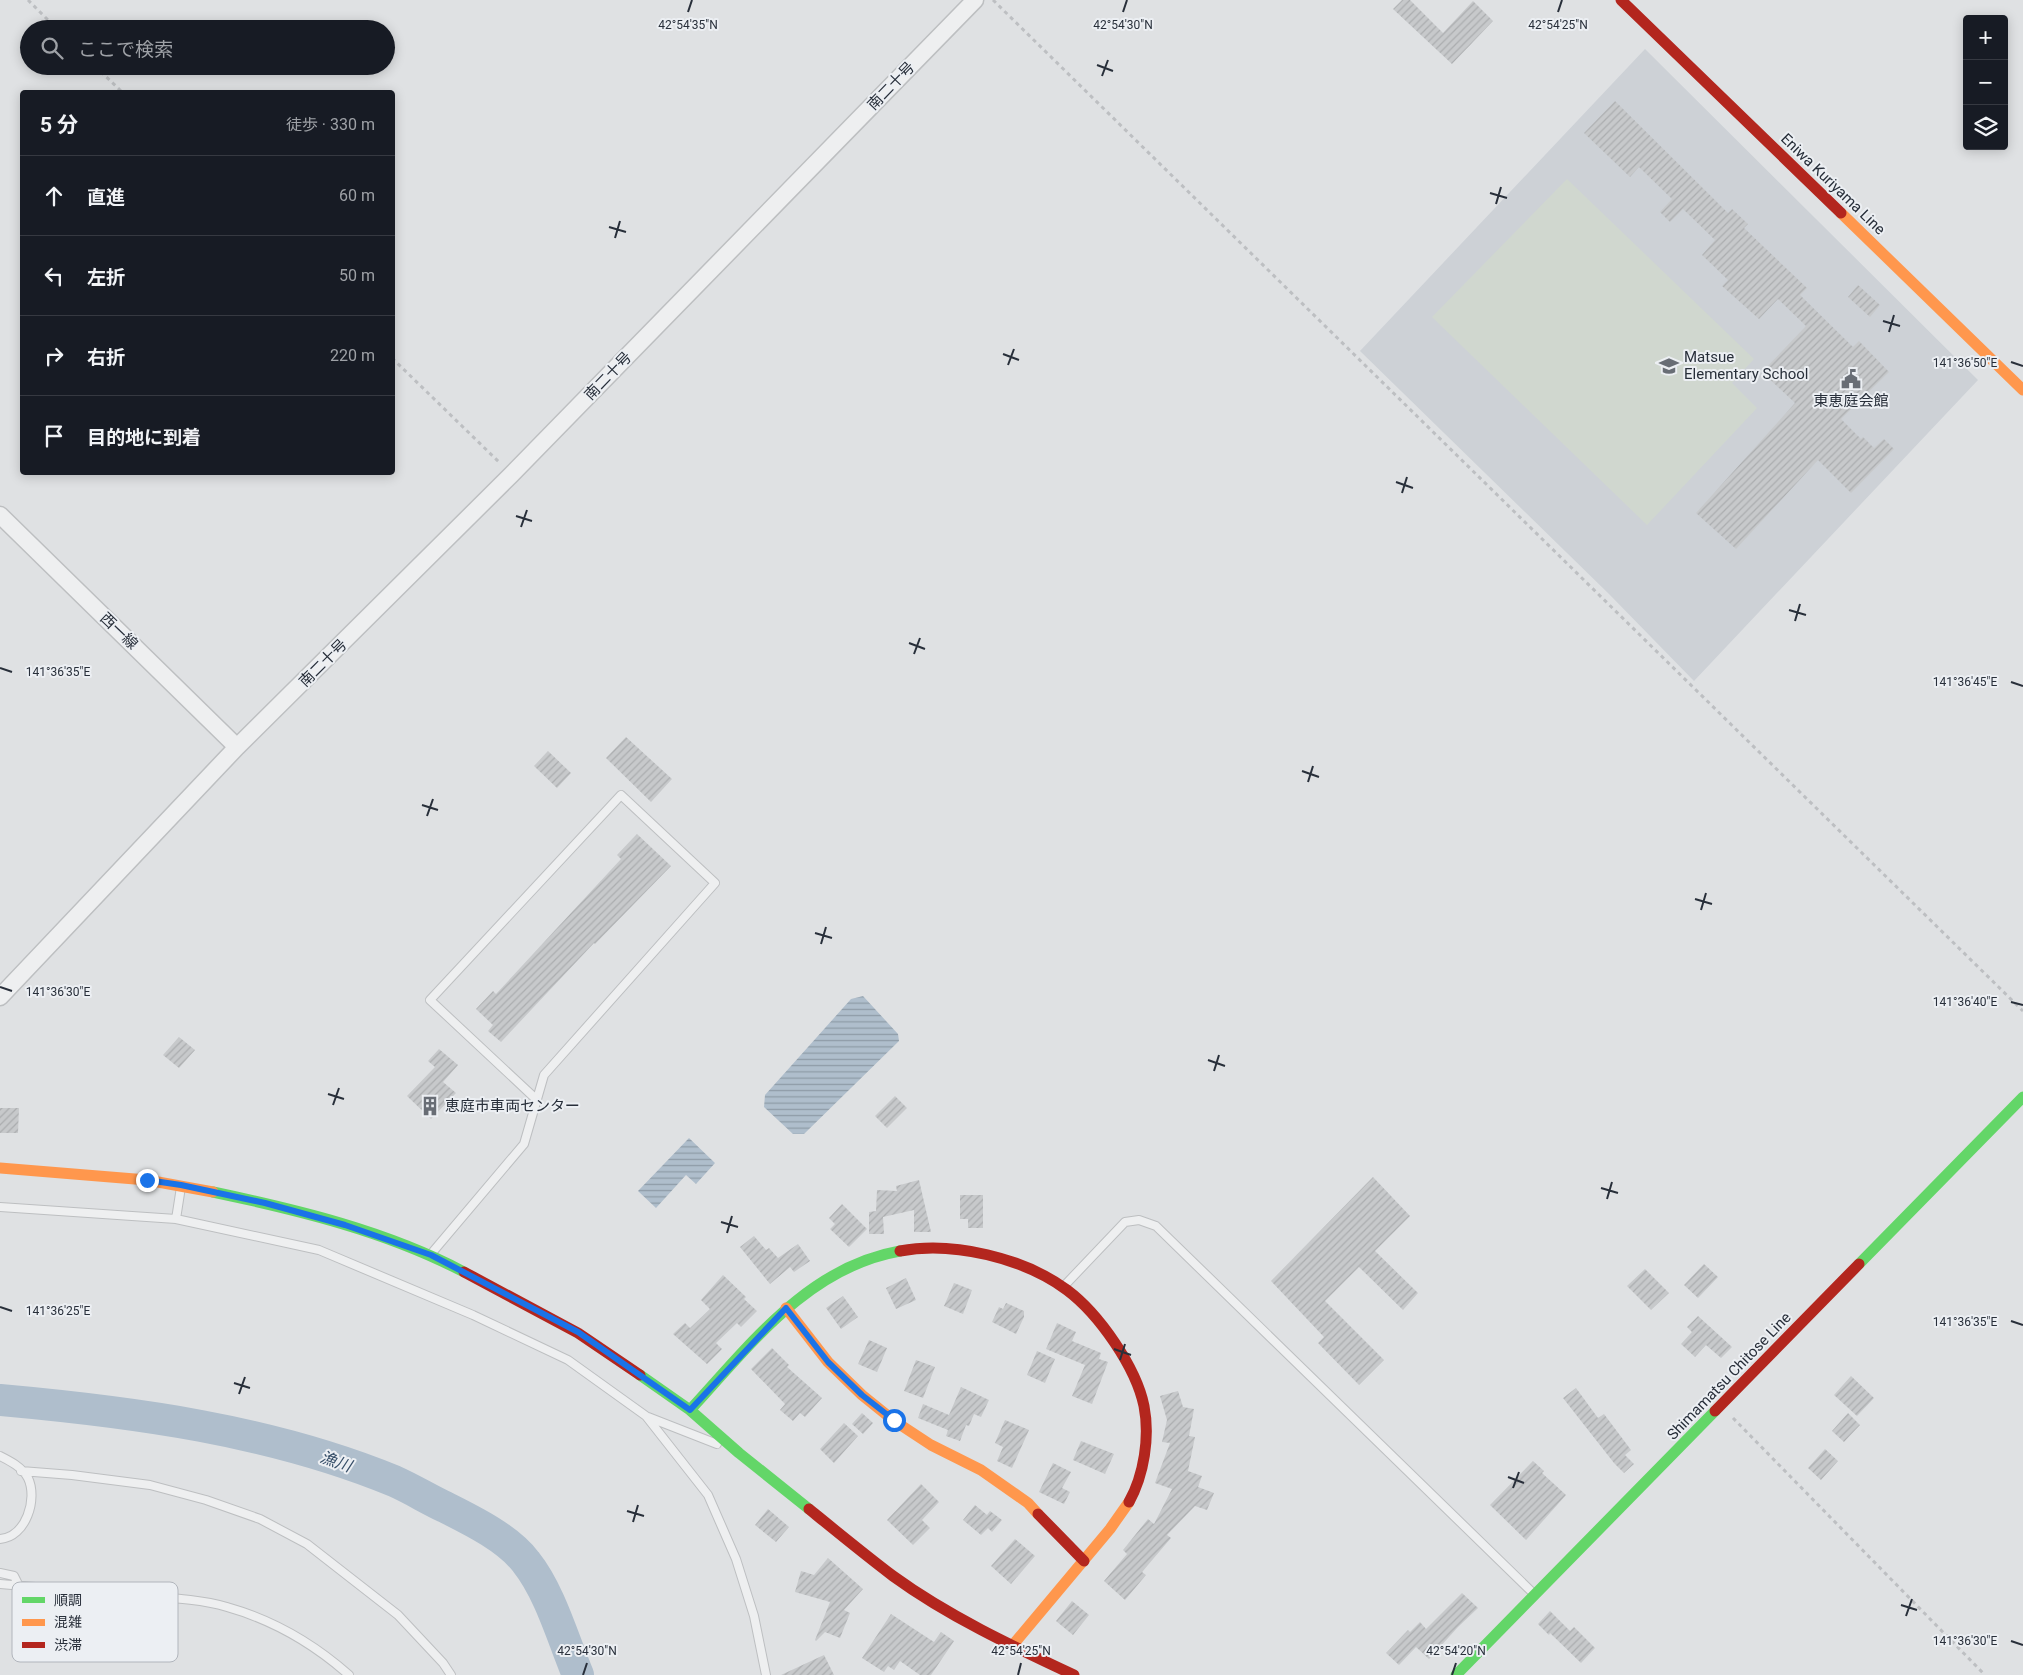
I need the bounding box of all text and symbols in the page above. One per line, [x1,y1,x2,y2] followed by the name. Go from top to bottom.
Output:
[1963,15,2008,150] map controls
[1963,15,2008,60] button: +
[658,18,718,32] text: 42°54'35"N
[1093,18,1153,32] text: 42°54'30"N
[1528,18,1588,32] text: 42°54'25"N
[20,20,395,75] search box
[38,34,66,62] icon: search
[78,38,173,61] text: ここで検索
[864,58,918,114] street label: 南二十号
[1963,60,2008,105] button: −
[1963,105,2008,150] button: layers
[40,113,78,137] text: 5 分
[286,115,375,134] text: 徒歩 · 330 m
[1777,130,1889,238] street label: Eniwa Kuriyama Line
[40,182,68,210] icon: ahead
[87,186,125,209] text: 直進
[339,186,375,205] text: 60 m
[40,262,68,290] icon: left
[87,266,125,289] text: 左折
[339,266,375,285] text: 50 m
[40,342,68,370] icon: right
[87,346,125,369] text: 右折
[330,346,375,365] text: 220 m
[581,348,635,404] street label: 南二十号
[1684,348,1808,383] place label: Matsue Elementary School
[1658,355,1680,377] school or university icon: Matsue Elementary School
[1933,356,1997,370] text: 141°36'50"E
[1840,368,1862,390] public building icon: 東恵庭会館
[1813,392,1889,410] place label: 東恵庭会館
[40,422,68,450] icon: arrive
[87,426,201,449] text: 目的地に到着
[97,609,141,653] street label: 西一線
[295,635,351,691] street label: 南二十号
[26,665,90,679] text: 141°36'35"E
[1933,675,1997,689] text: 141°36'45"E
[26,985,90,999] text: 141°36'30"E
[1933,995,1997,1009] text: 141°36'40"E
[419,1095,441,1117] building icon: 恵庭市車両センター
[445,1097,580,1115] place label: 恵庭市車両センター
[136,1169,159,1192] route end
[26,1304,90,1318] text: 141°36'25"E
[1663,1308,1795,1444] street label: Shimamatsu Chitose Line
[1933,1315,1997,1329] text: 141°36'35"E
[883,1409,906,1432] route start
[318,1447,356,1476] water label: 漁川
[12,1582,178,1662] legend
[54,1592,82,1608] text: 順調
[54,1614,82,1630] text: 混雑
[1933,1634,1997,1648] text: 141°36'30"E
[54,1637,82,1653] text: 渋滞
[557,1644,617,1658] text: 42°54'30"N
[991,1644,1051,1658] text: 42°54'25"N
[1426,1644,1486,1658] text: 42°54'20"N

